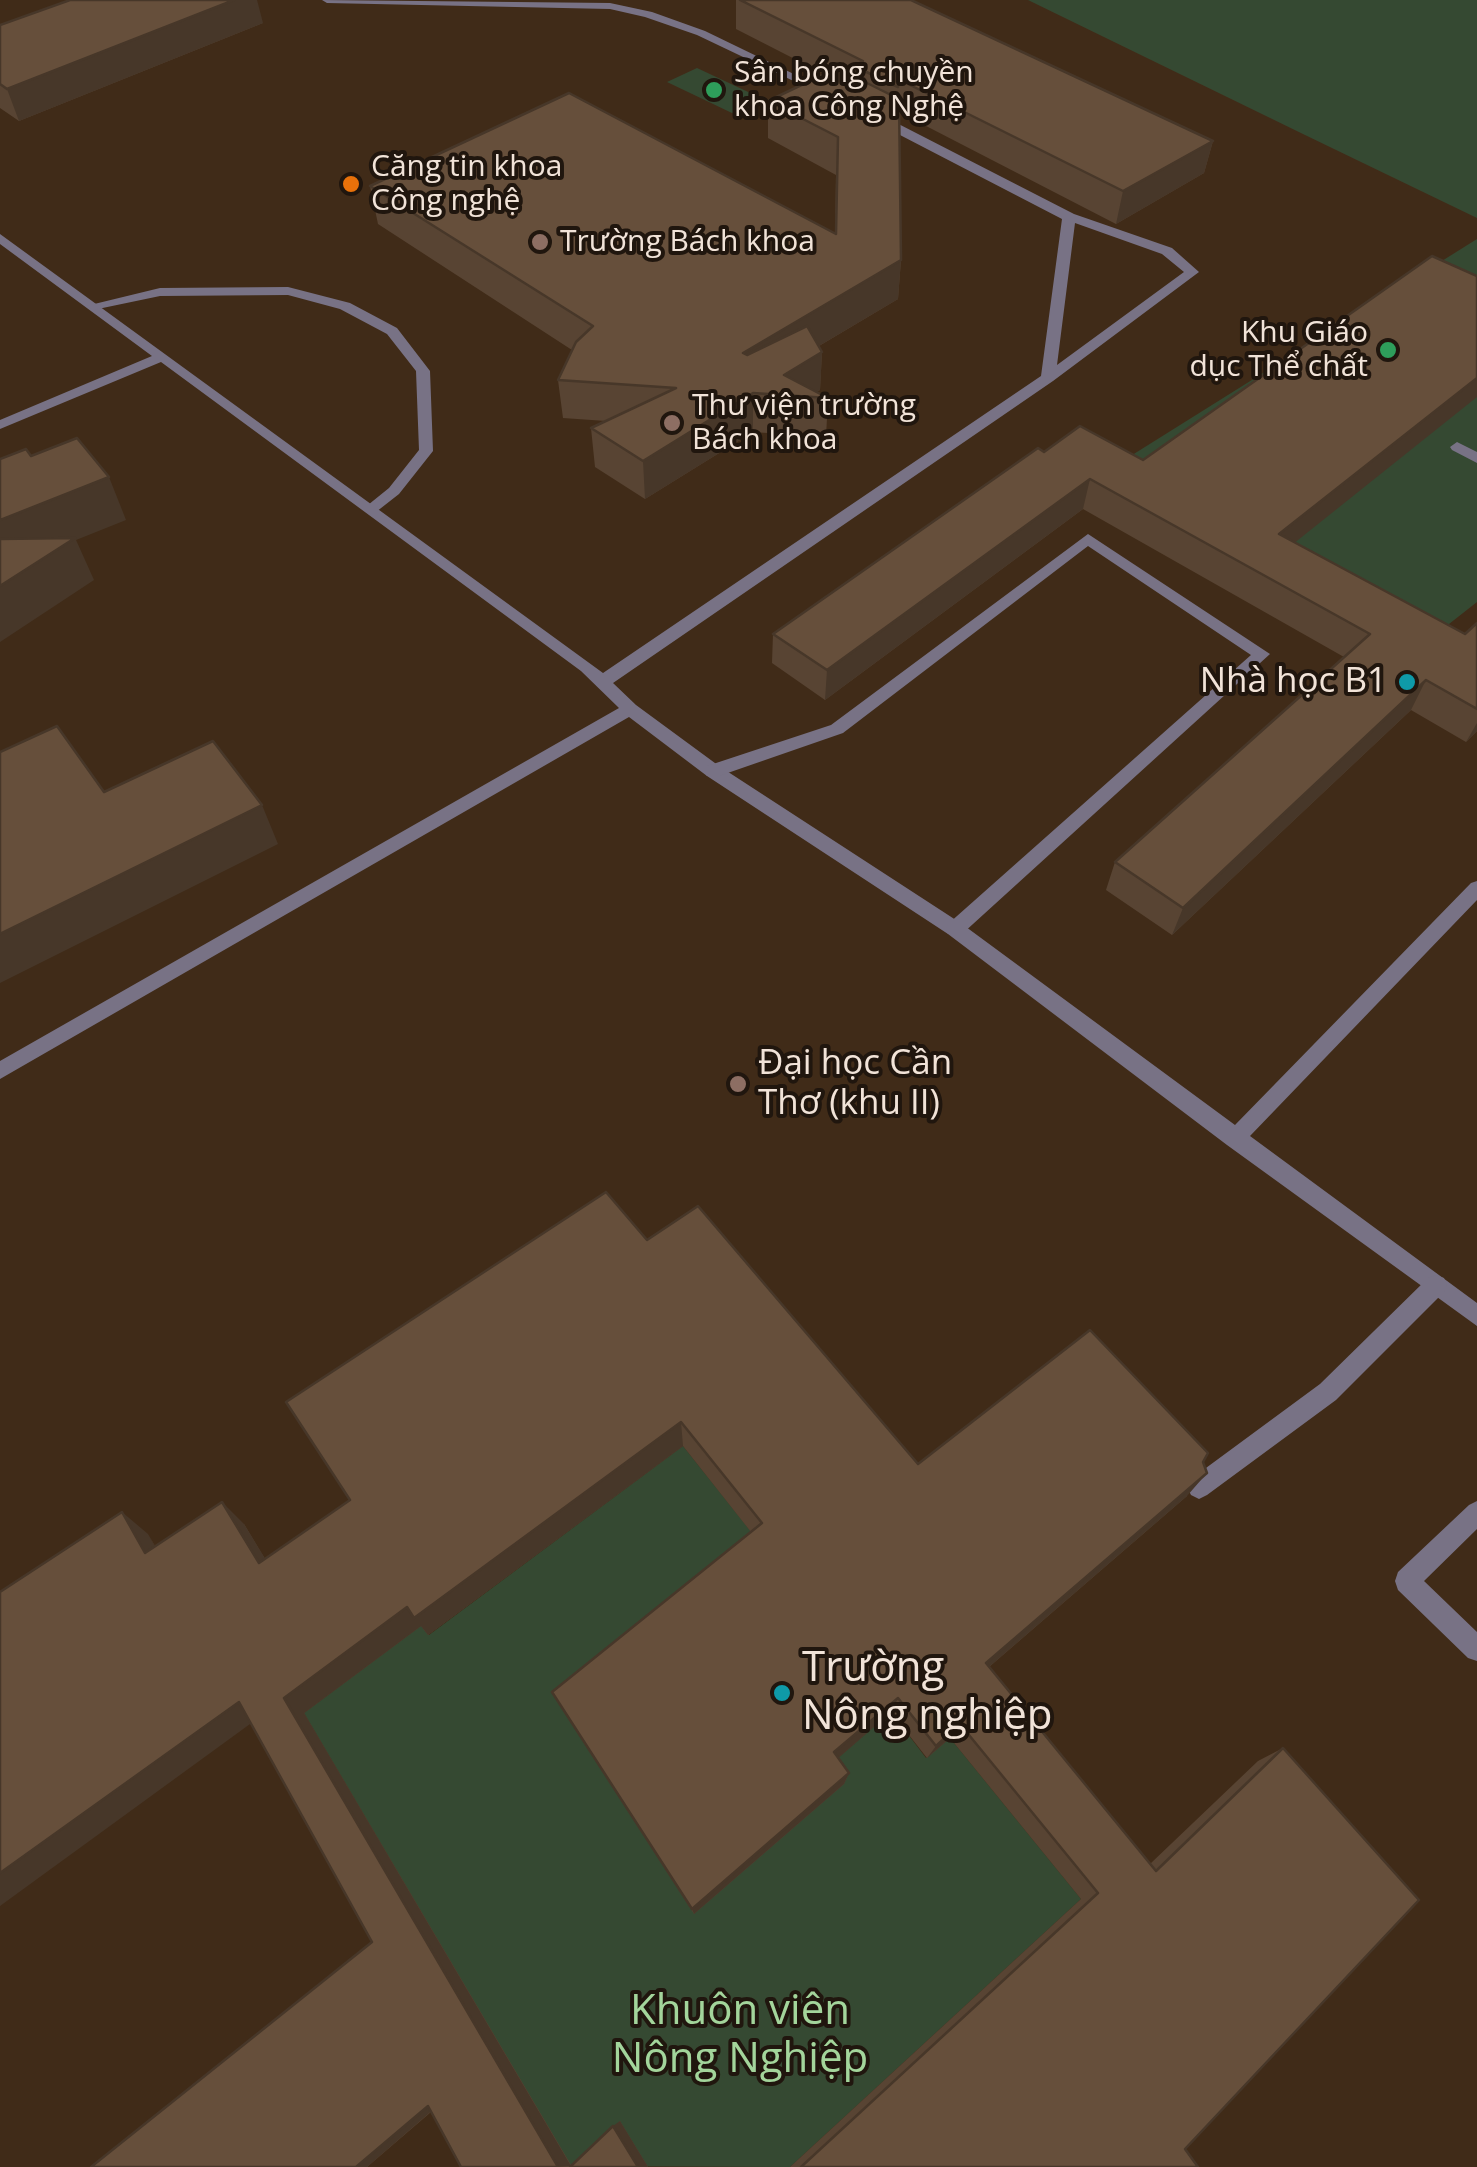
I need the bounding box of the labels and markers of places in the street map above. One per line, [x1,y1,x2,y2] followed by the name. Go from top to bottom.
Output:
[734,55,974,126] place label: Sân bóng chuyền khoa Công Nghệ
[703,79,725,101] marker: Sân bóng chuyền khoa Công Nghệ
[371,149,562,220] place label: Căng tin khoa Công nghệ
[340,173,362,195] marker: Căng tin khoa Công nghệ
[560,224,815,260] place label: Trường Bách khoa
[529,231,551,253] marker: Trường Bách khoa
[1189,315,1368,386] place label: Khu Giáo dục Thể chất
[1377,339,1399,361] marker: Khu Giáo dục Thể chất
[692,388,916,458] place label: Thư viện trường Bách khoa
[661,412,683,434] marker: Thư viện trường Bách khoa
[1200,661,1387,703] place label: Nhà học B1
[1396,671,1418,693] marker: Nhà học B1
[758,1043,952,1125] place label: Đại học Cần Thơ (khu II)
[727,1073,749,1095] marker: Đại học Cần Thơ (khu II)
[802,1644,1053,1742] place label: Trường Nông nghiệp
[771,1682,793,1704] marker: Trường Nông nghiệp

